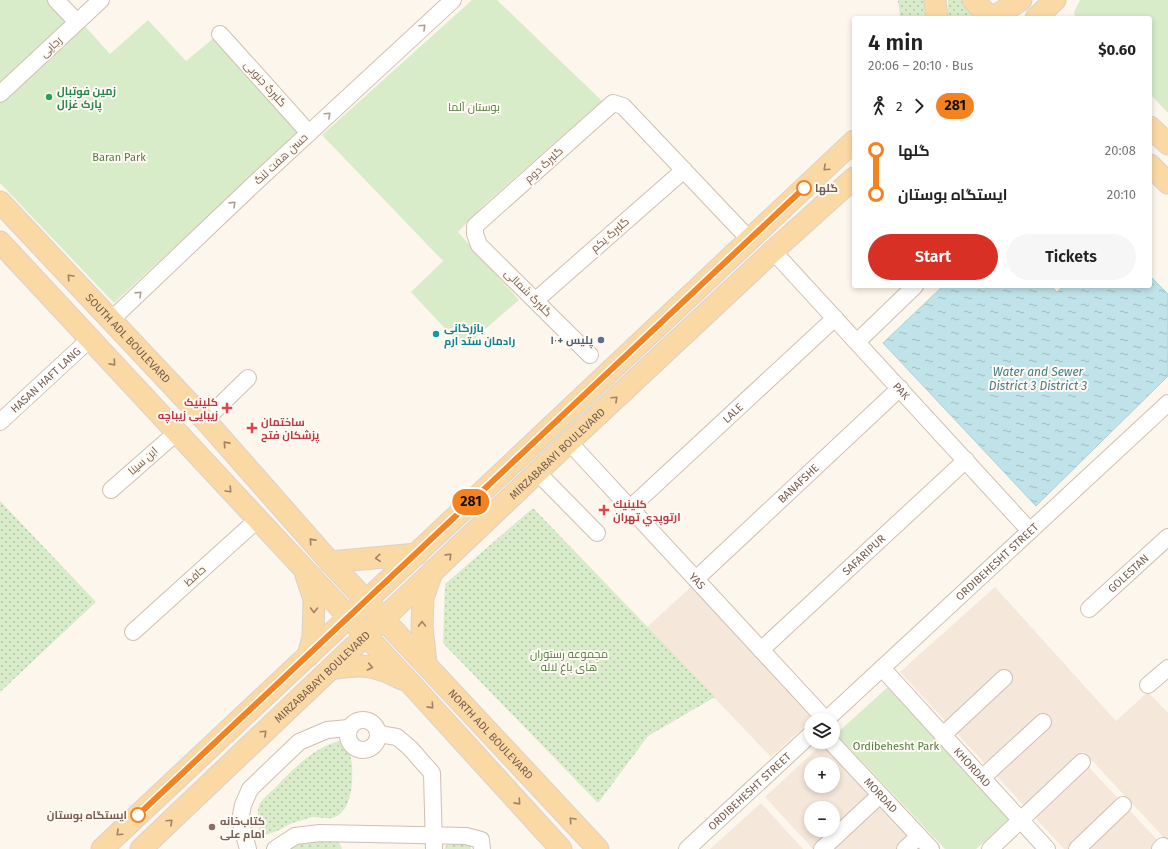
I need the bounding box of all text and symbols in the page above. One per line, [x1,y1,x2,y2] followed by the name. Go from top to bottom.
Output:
[419,25,426,32] one-way arrow
[868,29,923,56] text: 4 min
[37,34,65,60] street label: رجایی
[1098,41,1136,59] text: $0.60
[241,58,289,110] street label: گلبرگ جنوبی
[868,58,973,73] text: 20:06 – 20:10 · Bus
[57,85,116,113] place label: زمین فوتبال پارک غزال
[44,92,54,102] marker: زمین فوتبال پارک غزال
[868,95,890,117] icon: walk
[908,95,930,117] icon: forward
[944,97,966,114] text: 281
[896,99,902,114] text: 2
[448,101,500,114] park label: بوستان آلما
[323,112,331,120] one-way arrow
[251,131,311,187] street label: حسن هفت لنگ
[898,142,930,160] text: گلها
[1105,143,1136,158] text: 20:08
[522,144,567,186] street label: گلبرگ دوم
[92,151,146,164] park label: Baran Park
[823,163,830,170] one-way arrow
[796,180,812,196] marker: گلها
[815,182,838,196] place label: گلها
[898,186,1007,204] text: ایستگاه بوستان
[1107,187,1136,202] text: 20:10
[228,201,236,209] one-way arrow
[588,215,632,256] street label: گلبرگ یکم
[868,234,998,280] button: Start
[1006,234,1136,280] button: Tickets
[502,267,554,319] street label: گلبرگ شمالی
[68,274,75,282] one-way arrow
[83,291,173,386] street label: SOUTH ADL BOULEVARD
[134,291,142,298] one-way arrow
[444,322,515,349] place label: بازرگانی رادمان ستد ارم
[431,329,441,339] marker: بازرگانی رادمان ستد ارم
[550,334,593,349] place label: پلیس +۱۰
[596,335,606,345] marker: پلیس +۱۰
[8,344,83,415] street label: HASAN HAFT LANG
[108,358,115,366] one-way arrow
[989,365,1087,393] water label: Water and Sewer District 3 District 3
[890,380,913,403] street label: PAK
[158,396,218,424] place label: کلینیک زیبایی زیباچه
[610,396,618,404] one-way arrow
[720,400,746,425] street label: LALE
[221,402,233,414] marker: کلینیک زیبایی زیباچه
[506,405,608,502] street label: MIRZABABAYI BOULEVARD
[261,416,319,444] place label: ساختمان پزشکان فتح
[246,422,258,434] marker: ساختمان پزشکان فتح
[223,441,230,449] one-way arrow
[126,444,160,478] street label: ابن سینا
[775,461,821,506] street label: BANAFSHE
[224,485,232,493] one-way arrow
[448,489,494,515] line badge: 281
[460,493,482,510] text: 281
[613,498,681,527] place label: كلينيك ارتوپدي تهران
[598,504,610,516] marker: كلينيك ارتوپدي تهران
[953,520,1041,603] street label: ORDIBEHESHT STREET
[840,532,888,578] street label: SAFARIPUR
[310,538,317,546] one-way arrow
[1105,551,1151,595] street label: GOLESTAN
[375,553,381,562] one-way arrow
[444,553,452,561] one-way arrow
[181,563,209,589] street label: حافظ
[686,570,708,592] street label: YAS
[310,607,318,613] one-way arrow
[418,621,426,627] one-way arrow
[272,628,373,725] street label: MIRZABABAYI BOULEVARD
[530,648,608,675] park label: مجموعه رستوران های باغ لاله
[366,663,373,671] one-way arrow
[446,686,536,782] street label: NORTH ADL BOULEVARD
[426,701,433,709] one-way arrow
[804,713,840,837] map controls
[804,713,840,749] button: layers
[259,730,267,738] one-way arrow
[853,740,940,753] park label: Ordibehesht Park
[951,745,993,789] street label: KHORDAD
[705,749,794,833] street label: ORDIBEHESHT STREET
[804,757,840,793] button: +
[861,775,900,816] street label: MORDAD
[514,797,521,805] one-way arrow
[804,801,840,837] button: −
[130,807,146,823] marker: ایستگاه بوستان
[47,809,127,823] place label: ایستگاه بوستان
[220,815,265,842] place label: کتاب‌خانه امام علی
[570,818,577,825] one-way arrow
[165,819,173,827] one-way arrow
[207,822,217,832] marker: کتاب‌خانه امام علی
[116,828,124,835] one-way arrow

